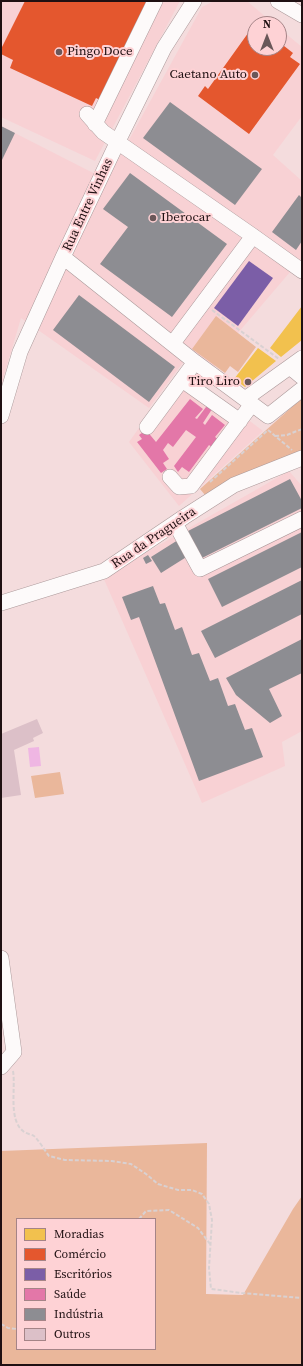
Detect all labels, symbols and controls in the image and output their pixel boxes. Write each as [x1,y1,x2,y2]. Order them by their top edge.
north arrow [247,16,287,56]
text: N [263,17,271,32]
place label: Pingo Doce [67,44,133,60]
marker: Pingo Doce [54,47,64,57]
place label: Caetano Auto [169,67,247,83]
marker: Caetano Auto [250,70,260,80]
street label: Rua Entre Vinhas [60,156,116,254]
place label: Iberocar [161,210,211,226]
marker: Iberocar [148,213,158,223]
place label: Tiro Liro [189,374,240,390]
marker: Tiro Liro [243,377,253,387]
street label: Rua da Pragueira [109,504,199,572]
legend [16,1218,156,1350]
text: Moradias [54,1226,104,1242]
text: Comércio [54,1246,106,1262]
text: Escritórios [54,1266,112,1282]
text: Saúde [54,1286,86,1302]
text: Indústria [54,1306,103,1322]
text: Outros [54,1326,90,1342]

